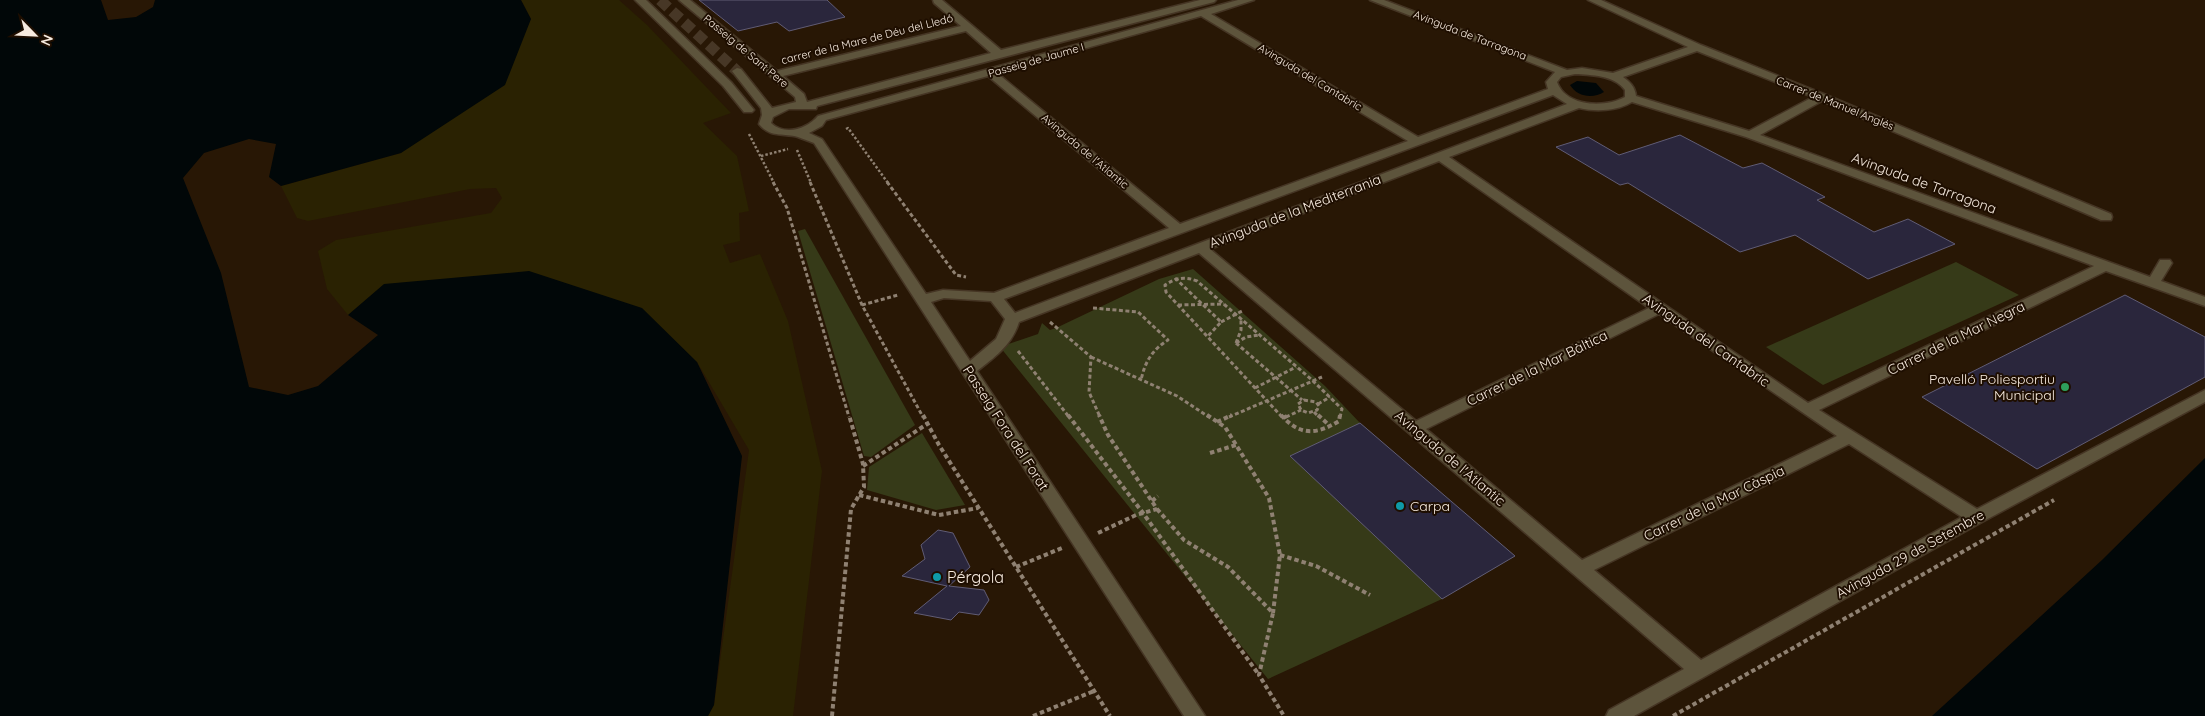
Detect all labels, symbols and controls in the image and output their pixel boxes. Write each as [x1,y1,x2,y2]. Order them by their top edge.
street label: Avinguda de Tarragona [1411,7,1529,63]
north arrow [10,10,60,60]
street label: Passeig de Sant Pere [701,11,791,91]
street label: carrer de la Mare de Déu del Lledó [780,11,955,67]
text: N [37,32,57,49]
street label: Passeig de Jaume I [987,40,1085,80]
street label: Avinguda del Cantabric [1256,40,1365,114]
street label: Carrer de Manuel Anglés [1774,73,1896,133]
street label: Avinguda de l'Atlantic [1039,110,1132,192]
street label: Avinguda de Tarragona [1849,148,1999,218]
street label: Avinguda de la Mediterrania [1207,170,1383,252]
street label: Avinguda del Cantabric [1639,289,1773,391]
street label: Carrer de la Mar Negra [1884,297,2028,379]
street label: Carrer de la Mar Bàltica [1464,326,1610,410]
street label: Passeig Fora del Forat [959,362,1053,494]
place label: Pavelló Poliesportiu Municipal [1929,370,2055,404]
marker: Pavelló Poliesportiu Municipal [2059,381,2071,393]
street label: Avinguda de l'Atlantic [1391,406,1509,510]
street label: Carrer de la Mar Càspia [1641,461,1787,545]
place label: Carpa [1410,497,1450,515]
marker: Carpa [1394,500,1406,512]
street label: Avinguda 29 de Setembre [1833,506,1987,602]
place label: Pérgola [947,567,1004,587]
marker: Pérgola [931,571,943,583]

